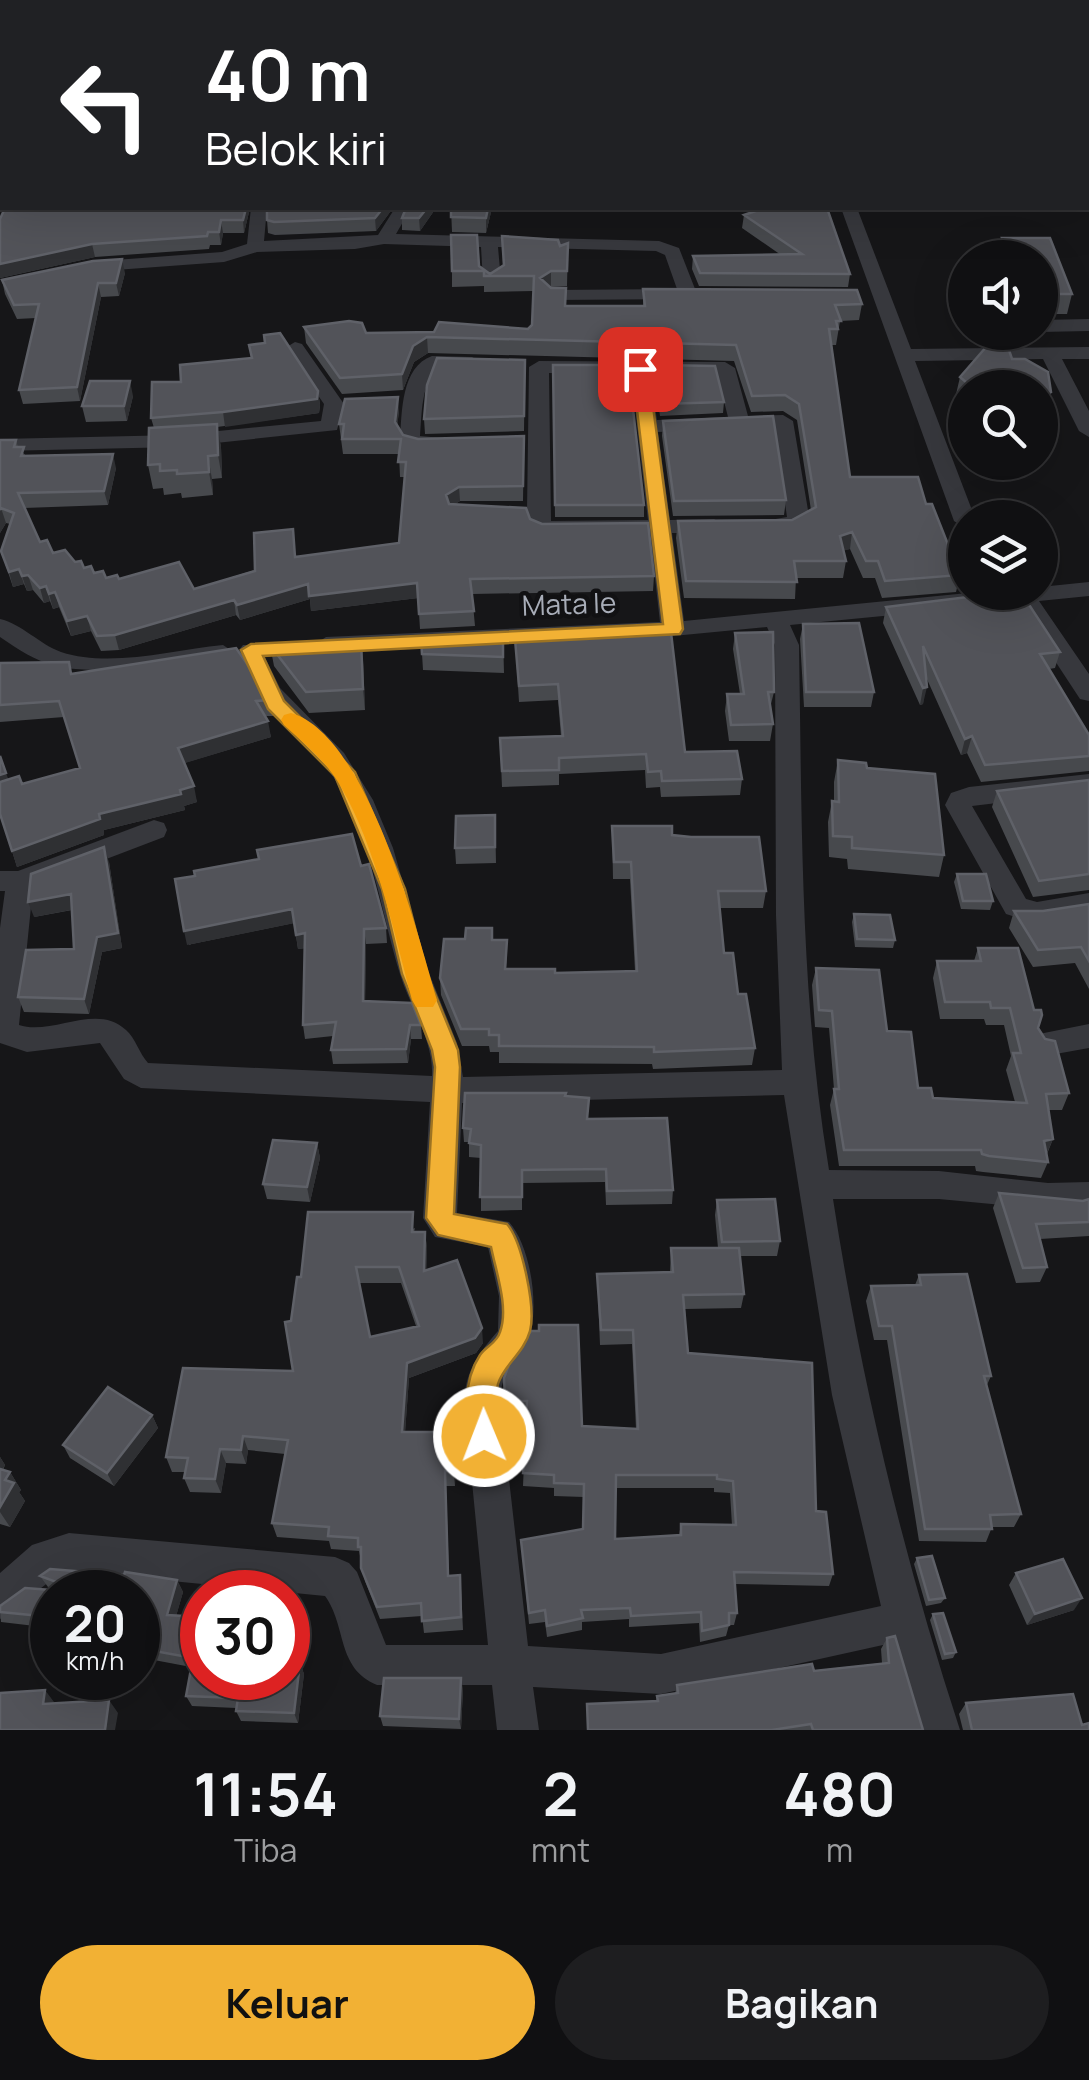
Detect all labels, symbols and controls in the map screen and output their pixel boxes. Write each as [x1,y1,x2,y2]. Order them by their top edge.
text: 40 m [205,26,371,122]
icon: left [40,40,170,170]
text: Belok kiri [205,117,387,179]
map controls [948,240,1058,610]
button: sound [948,240,1058,350]
pin [598,327,683,412]
icon: arrive [613,342,668,397]
button: search [948,370,1058,480]
button: layers [948,500,1058,610]
street label: Mata Ie [521,582,617,624]
position arrow [432,1384,536,1488]
speed limit sign: 30 [180,1570,310,1700]
text: 20 [64,1589,126,1657]
text: km/h [66,1643,124,1678]
text: 11:54 [193,1752,338,1834]
text: 2 [543,1752,578,1834]
text: 480 [783,1752,896,1834]
text: Tiba [234,1828,297,1872]
text: mnt [531,1828,590,1872]
text: m [826,1828,853,1872]
button: Keluar [40,1945,535,2060]
button: Bagikan [555,1945,1049,2060]

